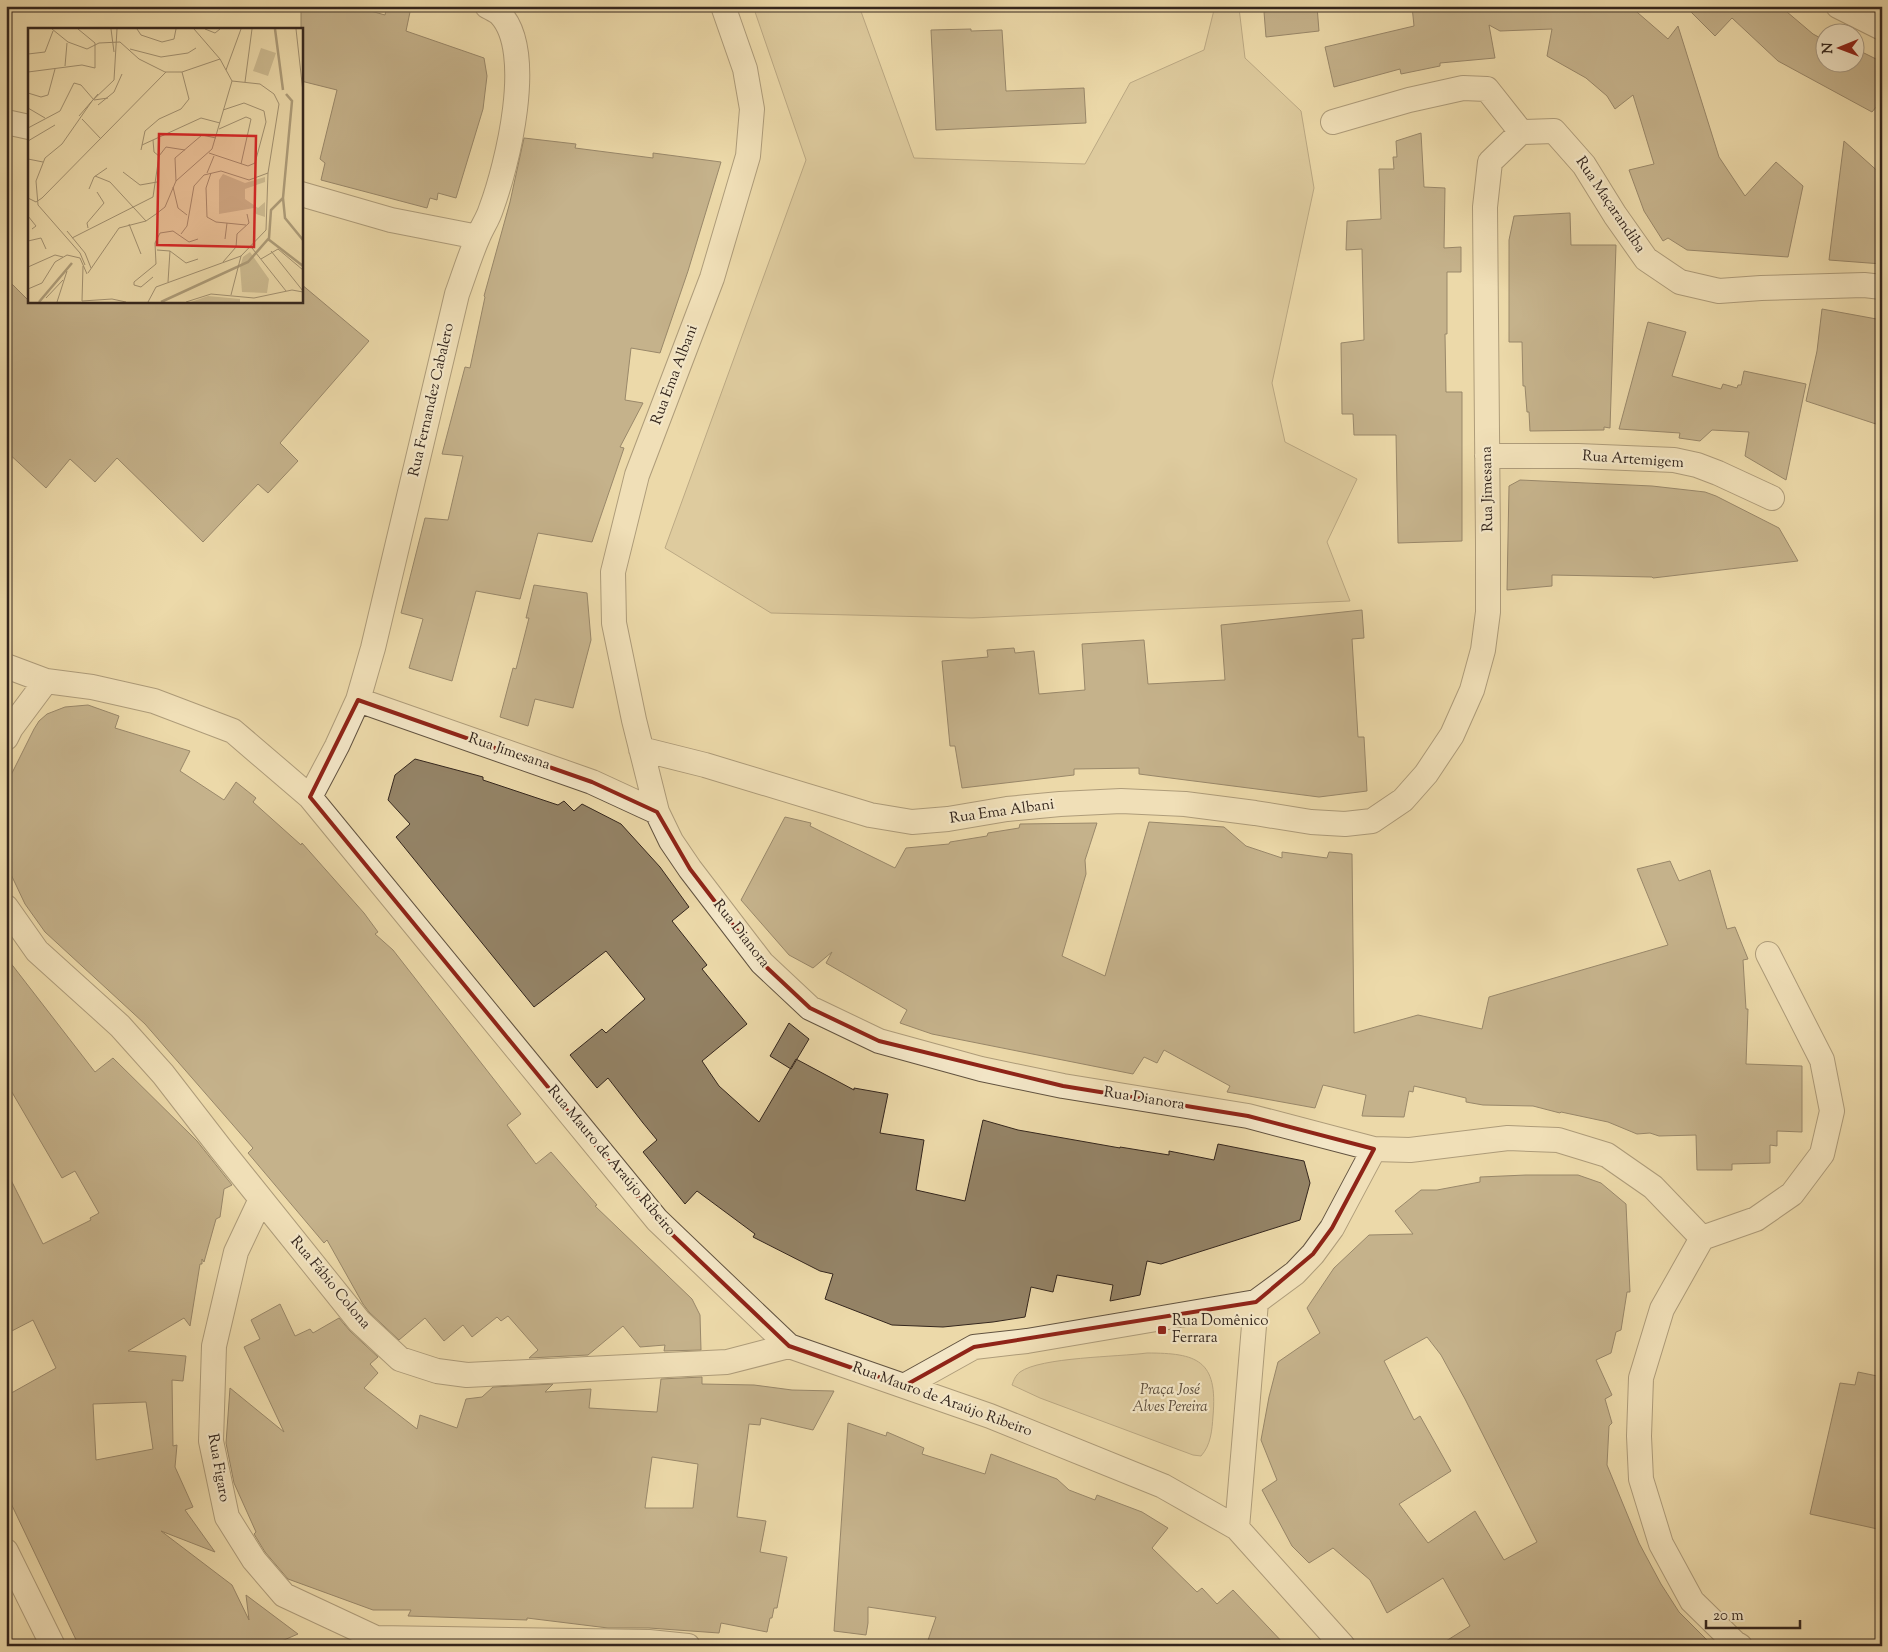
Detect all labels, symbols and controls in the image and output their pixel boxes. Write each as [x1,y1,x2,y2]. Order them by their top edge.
north arrow [1816,22,1866,72]
inset map [28,28,302,302]
text: N [1819,42,1839,54]
street label: Rua Maçarandiba [1570,153,1650,257]
street label: Rua Fernandez Cabalero [404,321,460,479]
street label: Rua Ema Albani [646,322,704,428]
street label: Rua Jimesana [1477,446,1499,532]
street label: Rua Artemigem [1581,446,1685,474]
street label: Rua Jimesana [465,728,553,776]
street label: Rua Ema Albani [948,794,1056,830]
street label: Rua Dianora [708,895,774,973]
street label: Rua Mauro de Araújo Ribeiro [542,1081,680,1241]
street label: Rua Dianora [1102,1082,1186,1116]
street label: Rua Fábio Colona [285,1232,375,1334]
place label: Rua Domênico Ferrara [1172,1311,1268,1349]
marker: Rua Domênico Ferrara [1156,1324,1168,1336]
street label: Rua Mauro de Araújo Ribeiro [849,1358,1035,1442]
park label: Praça José Alves Pereira [1132,1380,1208,1418]
street label: Rua Figaro [202,1432,234,1504]
scale bar [1706,1597,1799,1629]
text: 20 m [1713,1606,1744,1627]

